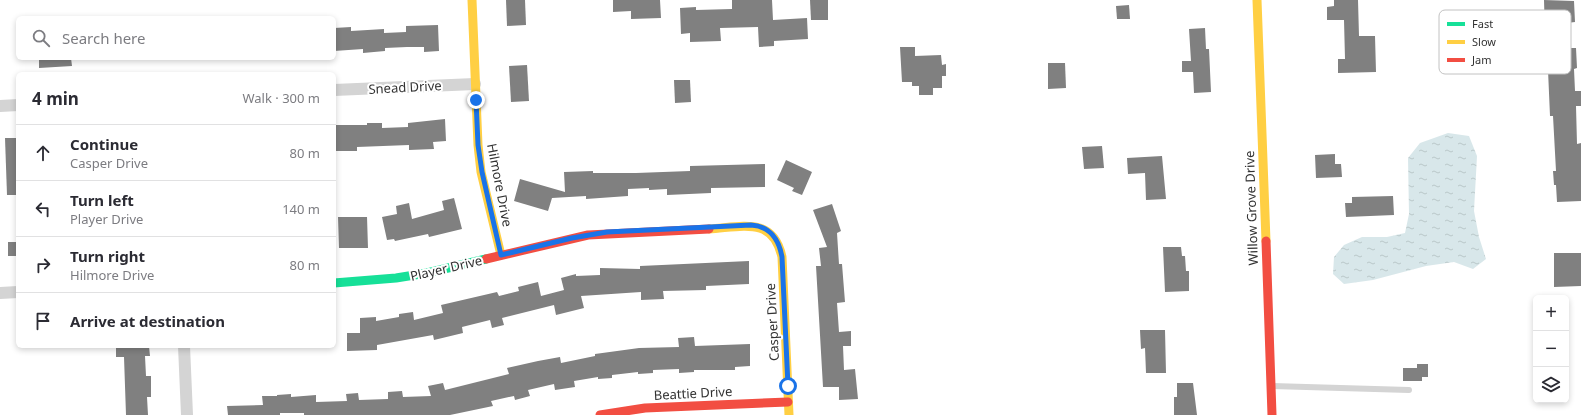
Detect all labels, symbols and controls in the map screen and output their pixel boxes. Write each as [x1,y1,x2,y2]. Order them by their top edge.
legend [1439,10,1571,74]
search box [16,16,336,60]
text: Fast [1472,16,1493,31]
icon: search [30,27,52,49]
text: Search here [62,28,145,48]
text: Slow [1472,34,1496,49]
text: Jam [1471,52,1491,67]
street label: Snead Drive [368,76,442,98]
text: 4 min [32,87,79,110]
text: Walk · 300 m [242,89,320,107]
route end [467,91,485,109]
text: Continue [70,134,138,154]
icon: ahead [32,142,54,164]
street label: Hilmore Drive [483,142,517,228]
text: 80 m [290,144,320,162]
street label: Willow Grove Drive [1240,150,1262,266]
text: Casper Drive [70,154,148,172]
text: Turn left [70,190,134,210]
icon: left [32,198,54,220]
text: 140 m [282,200,320,218]
text: Player Drive [70,210,143,228]
text: Turn right [70,246,145,266]
street label: Player Drive [408,251,484,285]
icon: right [32,254,54,276]
text: 80 m [290,256,320,274]
text: Hilmore Drive [70,266,154,284]
street label: Casper Drive [761,283,783,361]
map controls [1533,295,1569,403]
button: + [1533,295,1569,331]
icon: arrive [32,310,54,332]
text: Arrive at destination [70,311,225,331]
button: − [1533,331,1569,367]
button: layers [1533,367,1569,403]
route start [779,377,797,395]
street label: Beattie Drive [653,382,733,404]

